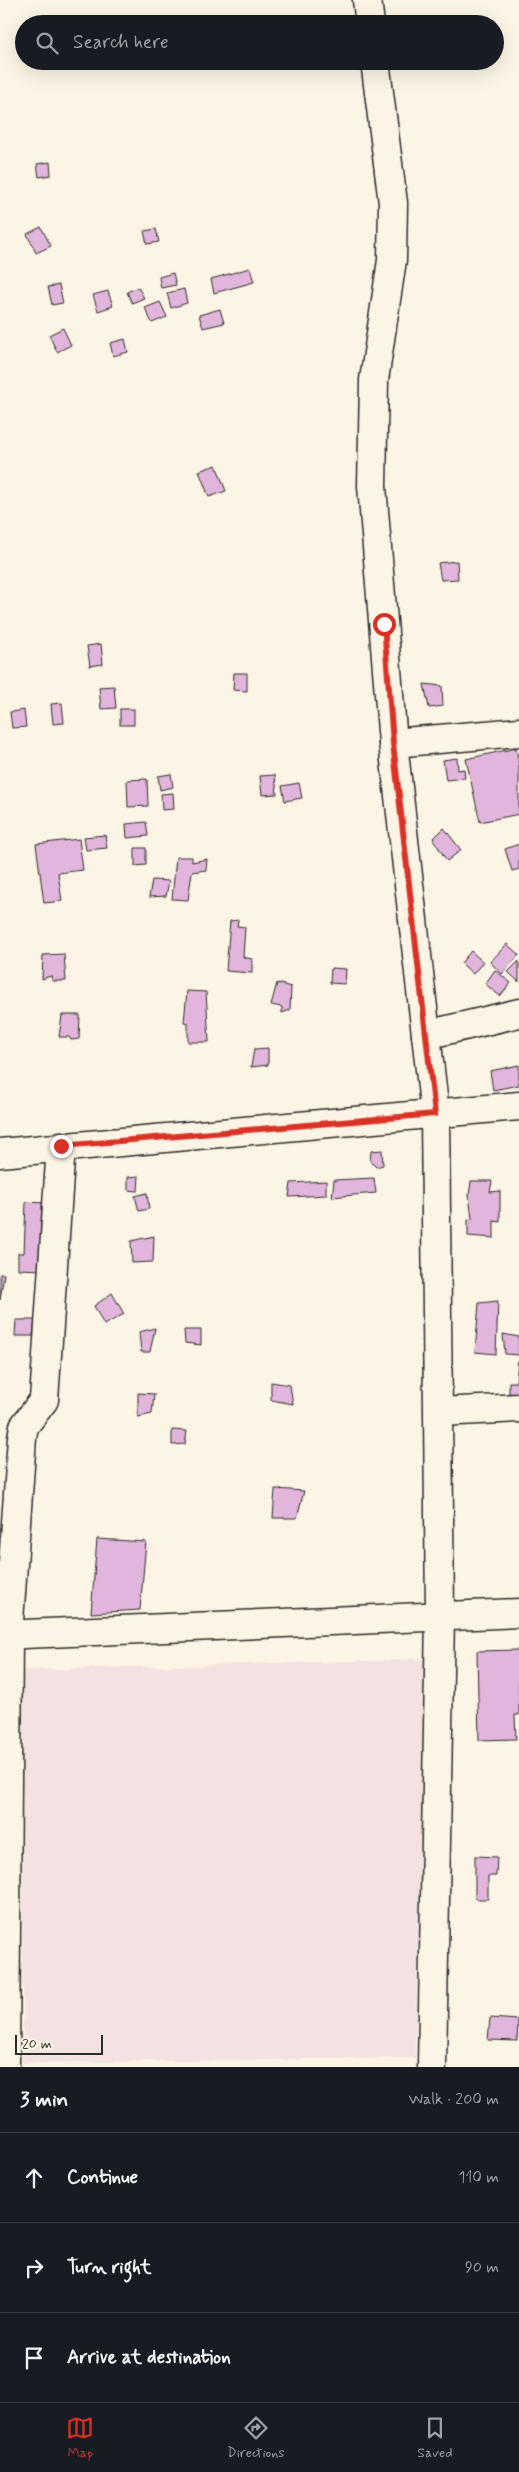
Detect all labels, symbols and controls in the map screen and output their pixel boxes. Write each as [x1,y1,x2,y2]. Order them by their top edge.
search box [15,15,504,70]
icon: search [33,29,61,57]
text: Search here [73,30,169,55]
route start [373,613,396,636]
route end [50,1135,73,1158]
scale bar [15,2032,102,2055]
text: 20 m [22,2035,52,2053]
text: 3 min [20,2086,68,2114]
text: Walk · 200 m [408,2089,499,2110]
icon: ahead [20,2164,48,2192]
text: Continue [67,2165,138,2190]
text: 110 m [458,2167,499,2188]
icon: right [20,2254,48,2282]
text: Turn right [67,2255,151,2280]
text: 90 m [465,2257,499,2278]
icon: arrive [20,2344,48,2372]
text: Arrive at destination [67,2345,231,2370]
tab: Map [66,2414,94,2462]
tab: Directions [227,2414,285,2462]
tab: Saved [417,2414,453,2462]

